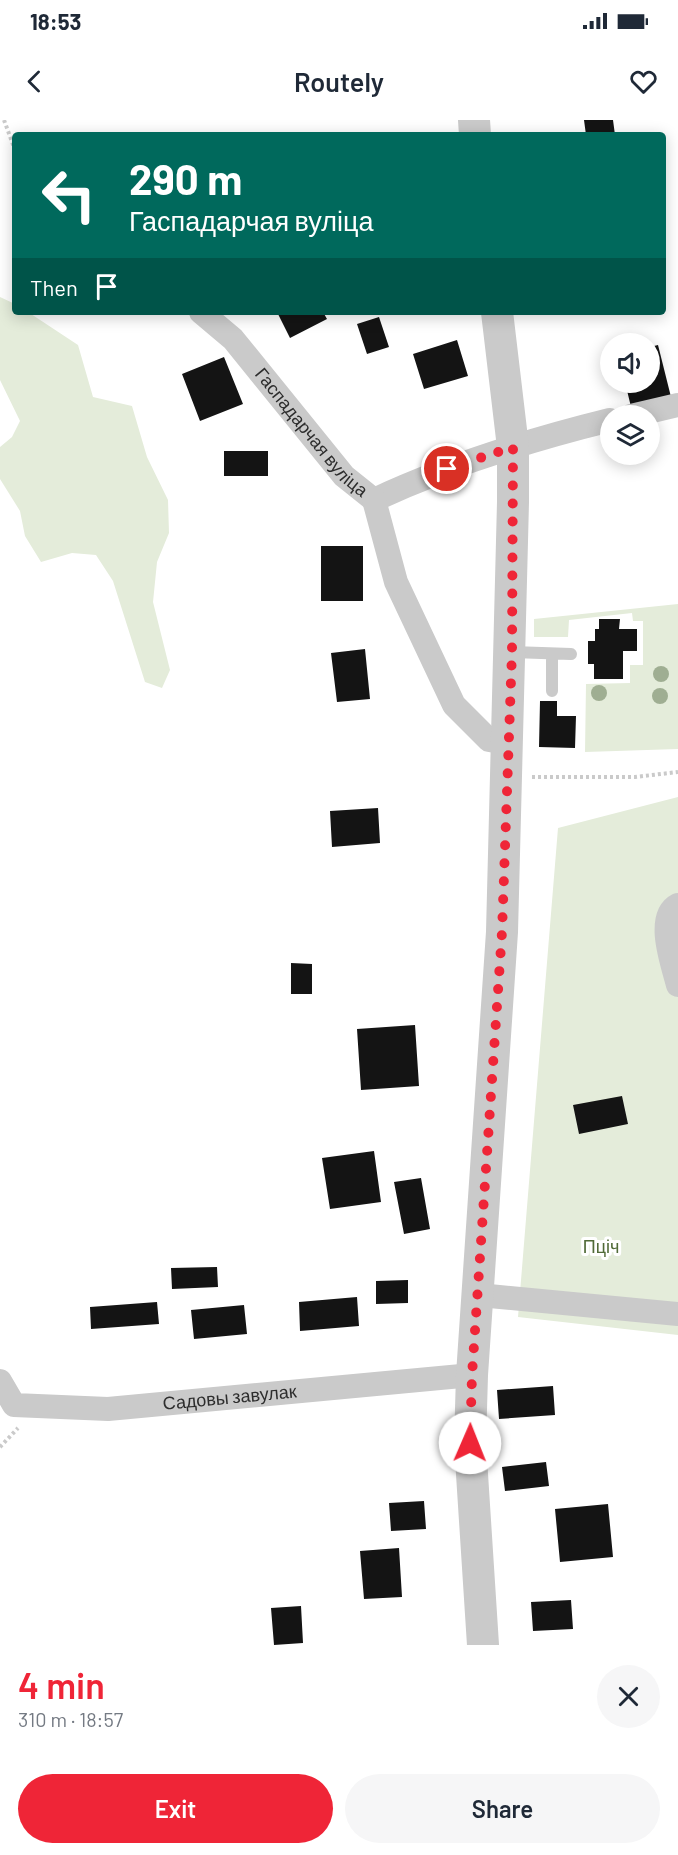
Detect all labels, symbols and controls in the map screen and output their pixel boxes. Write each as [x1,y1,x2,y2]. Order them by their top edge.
text: 18:53 [30,8,81,34]
icon: back [18,65,51,98]
text: Routely [294,65,384,97]
icon: heart [627,65,660,98]
text: 290 m [129,153,242,203]
icon: left [30,156,108,234]
text: Гаспадарчая вуліца [129,204,373,236]
icon: arrive [90,270,123,303]
text: Then [30,274,78,300]
map controls [600,333,660,465]
button: sound [600,333,660,393]
street label: Гаспадарчая вуліца [251,363,374,502]
button: layers [600,405,660,465]
pin [421,443,472,494]
icon: arrive [430,452,463,485]
park label: Пціч [583,1235,619,1257]
street label: Садовы завулак [162,1379,298,1414]
position arrow [438,1411,502,1475]
text: 4 min [18,1663,105,1706]
button: close [597,1665,660,1728]
text: 310 m · 18:57 [18,1707,123,1731]
button: Exit [18,1774,333,1843]
button: Share [345,1774,660,1843]

